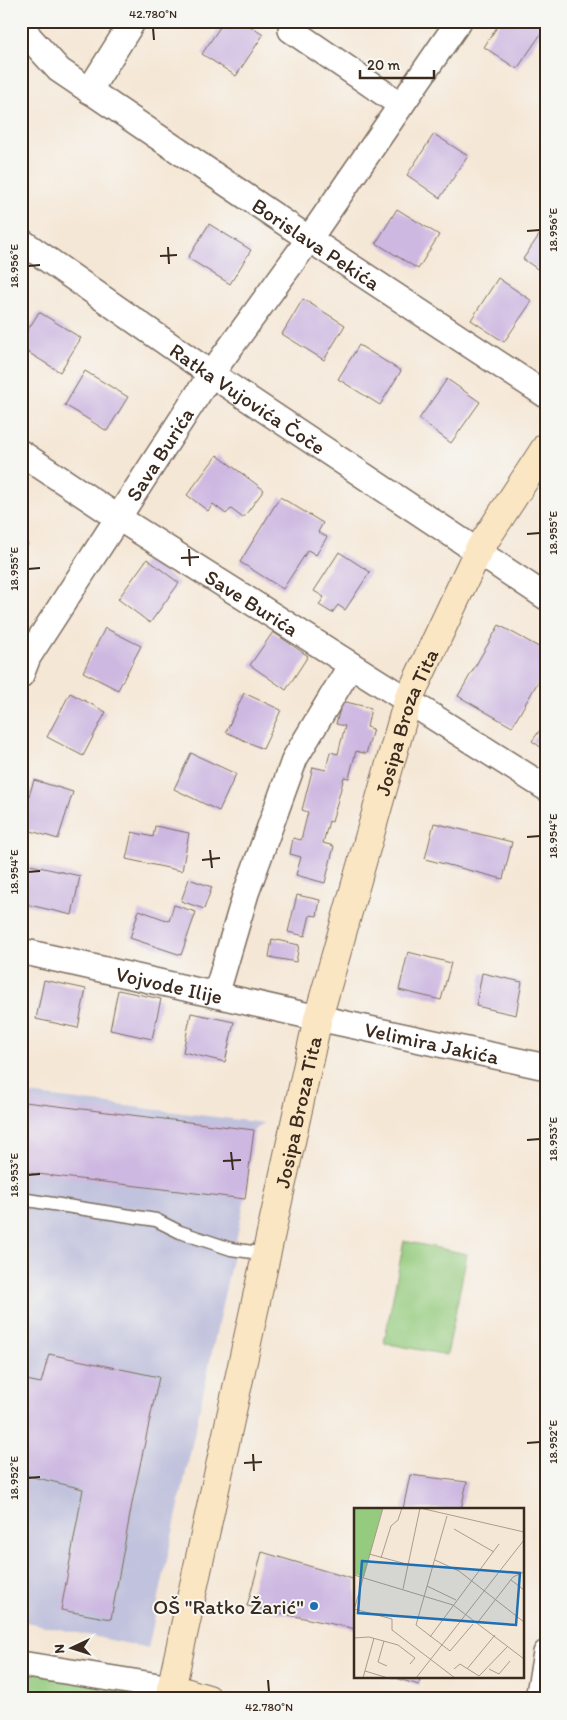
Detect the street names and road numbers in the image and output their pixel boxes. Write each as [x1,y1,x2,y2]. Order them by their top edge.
street label: Borislava Pekića [248,192,385,295]
street label: Ratka Vujovića Čoče [165,337,330,459]
street label: Sava Burića [120,403,199,505]
street label: Save Burića [201,563,303,641]
street label: Josipa Broza Tita [369,644,443,799]
street label: Vojvode Ilije [114,960,225,1009]
street label: Velimira Jakića [362,1016,501,1069]
street label: Josipa Broza Tita [269,1034,326,1190]

